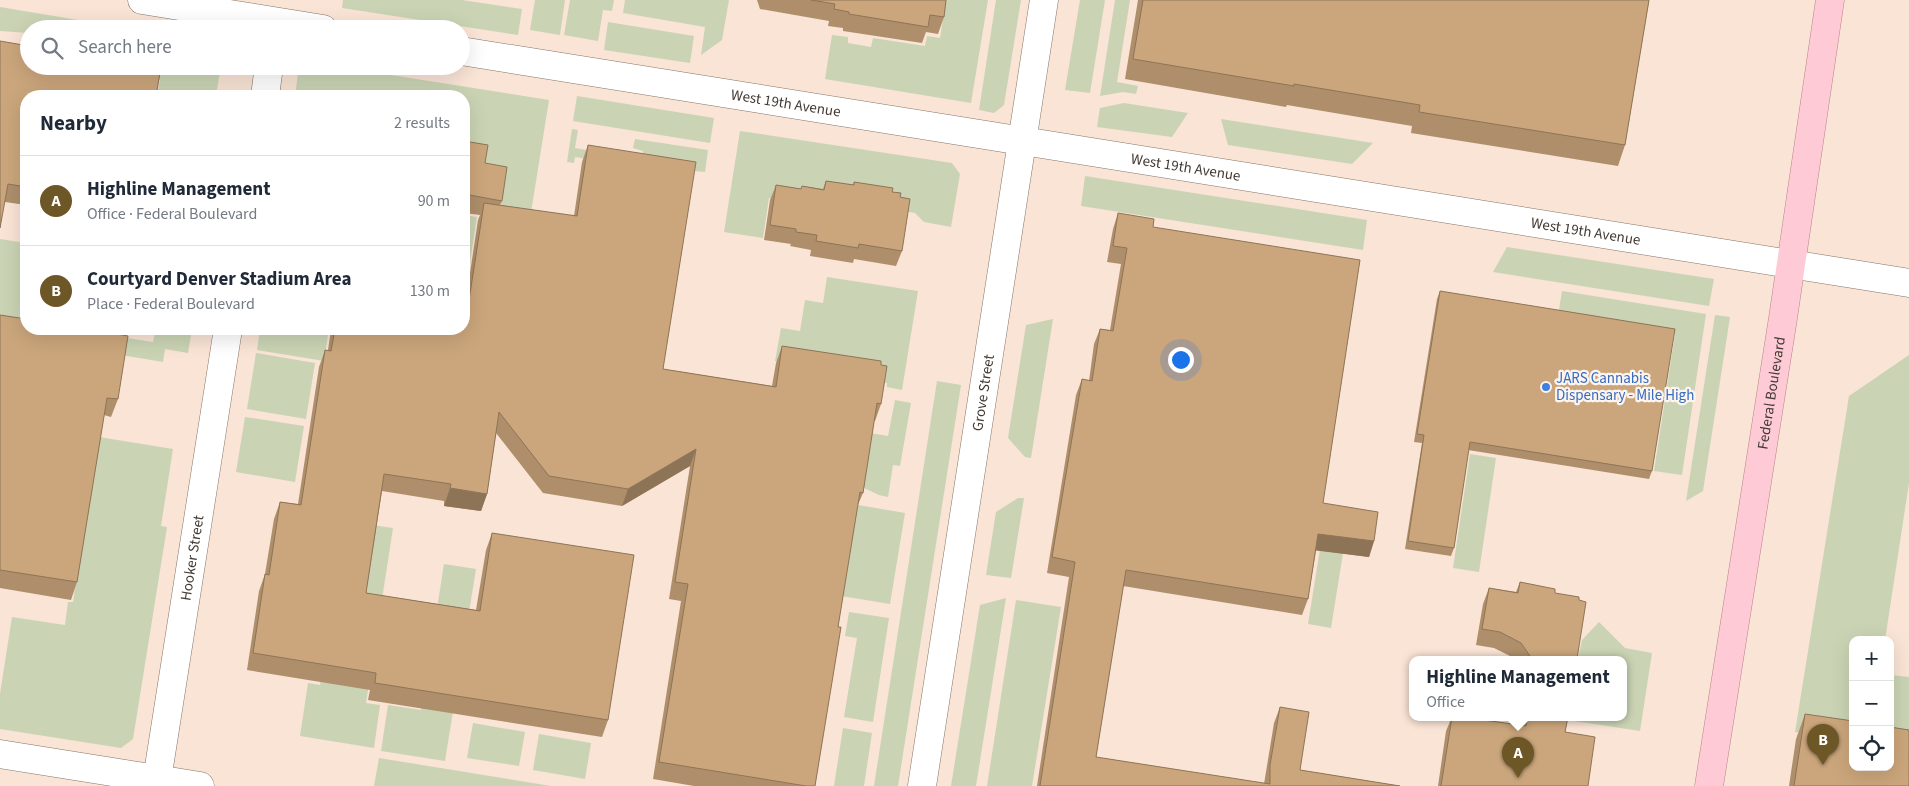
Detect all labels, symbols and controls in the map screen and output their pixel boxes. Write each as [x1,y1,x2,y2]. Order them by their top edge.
search box [20,20,470,75]
icon: search [38,34,66,62]
text: Search here [78,34,172,61]
street label: West 19th Avenue [729,84,842,123]
text: Nearby [40,108,107,138]
text: 2 results [394,112,450,134]
street label: West 19th Avenue [1129,148,1242,187]
text: Highline Management [87,176,271,203]
text: A [51,190,61,212]
text: 90 m [418,190,450,212]
text: Office · Federal Boulevard [87,203,257,225]
street label: West 19th Avenue [1529,213,1642,251]
text: Courtyard Denver Stadium Area [87,266,351,293]
text: B [51,280,61,302]
text: 130 m [410,280,450,302]
text: Place · Federal Boulevard [87,293,255,315]
street label: Federal Boulevard [1752,335,1791,451]
your location [1168,347,1194,373]
street label: Grove Street [967,353,1000,433]
place label: JARS Cannabis Dispensary - Mile High [1556,368,1694,406]
marker: JARS Cannabis Dispensary - Mile High [1540,381,1552,393]
street label: Hooker Street [175,514,210,602]
map controls [1849,636,1894,771]
button: + [1849,636,1894,681]
popup [1409,656,1627,721]
text: Highline Management [1426,664,1610,691]
button: − [1849,681,1894,726]
text: Office [1426,691,1465,713]
pin: B [1807,724,1839,765]
button: locate [1849,726,1894,771]
pin: A [1502,737,1534,778]

